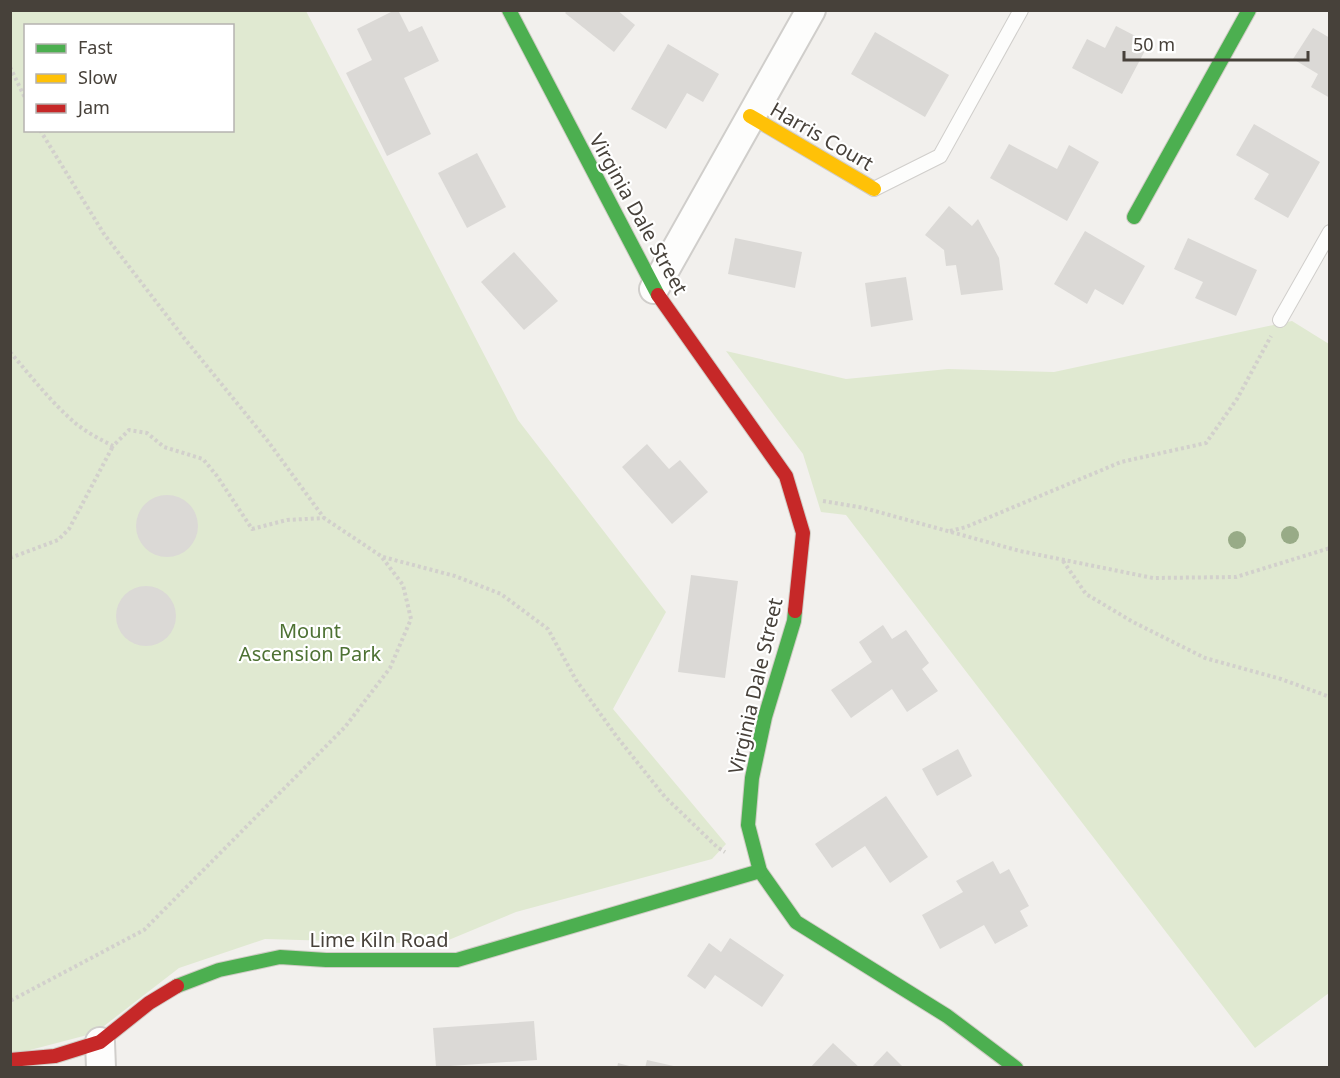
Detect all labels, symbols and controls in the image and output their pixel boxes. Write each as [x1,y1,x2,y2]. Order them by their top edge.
legend [24,24,234,132]
scale bar [1124,24,1308,62]
text: 50 m [1133,32,1175,56]
text: Fast [78,35,113,59]
text: Slow [78,65,117,89]
text: Jam [76,95,110,119]
street label: Harris Court [765,96,879,176]
street label: Virginia Dale Street [584,129,694,299]
street label: Virginia Dale Street [722,595,788,777]
park label: Mount Ascension Park [239,617,381,667]
street label: Lime Kiln Road [309,926,449,953]

